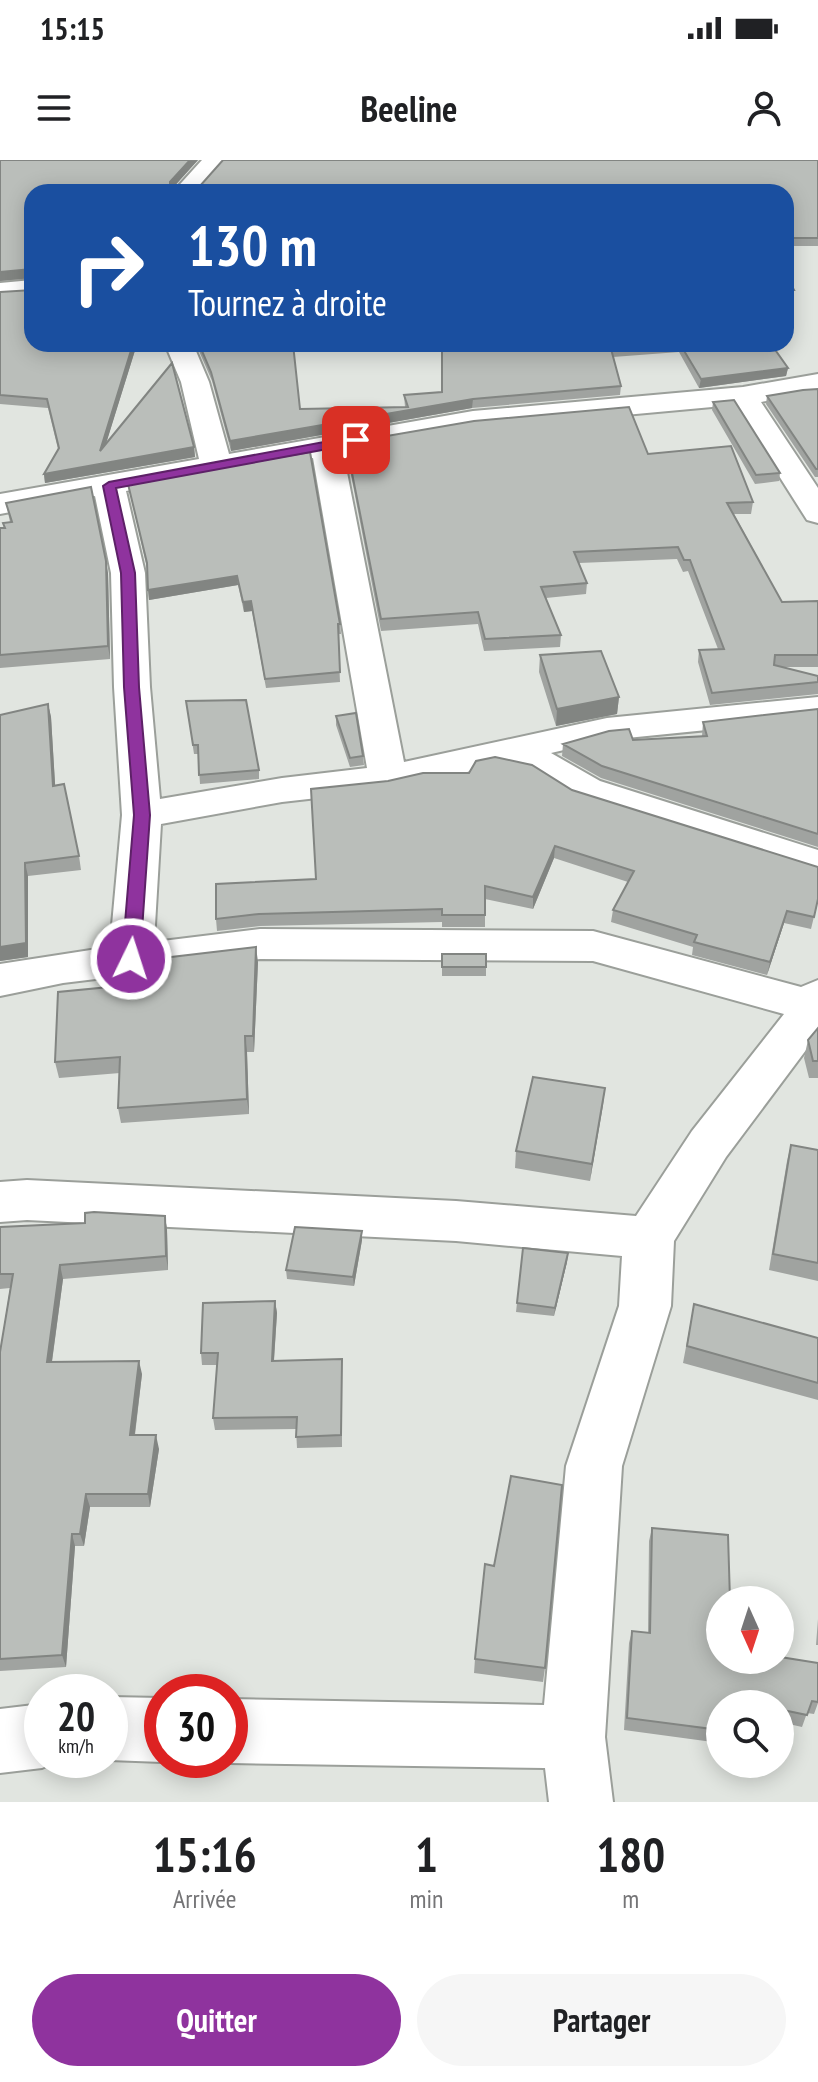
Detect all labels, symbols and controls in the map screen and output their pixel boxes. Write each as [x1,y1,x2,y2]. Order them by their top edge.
text: 15:15 [40,9,105,48]
text: Beeline [361,85,457,132]
icon: menu [32,86,76,130]
icon: person [742,86,786,130]
text: 130 m [188,209,317,281]
icon: right [56,216,160,320]
text: Tournez à droite [188,279,387,326]
pin [322,406,390,474]
icon: arrive [334,418,378,462]
position arrow [89,917,173,1001]
north arrow [706,1586,794,1674]
map controls [706,1586,794,1778]
speed limit sign: 30 [144,1674,248,1778]
text: 20 [57,1690,95,1742]
button: search [706,1690,794,1778]
text: km/h [58,1733,94,1759]
text: 15:16 [153,1823,257,1885]
text: 1 [415,1823,438,1885]
text: 180 [596,1823,665,1885]
text: Arrivée [173,1882,237,1915]
text: min [409,1882,443,1915]
text: m [622,1882,639,1915]
button: Quitter [32,1974,401,2066]
button: Partager [417,1974,786,2066]

